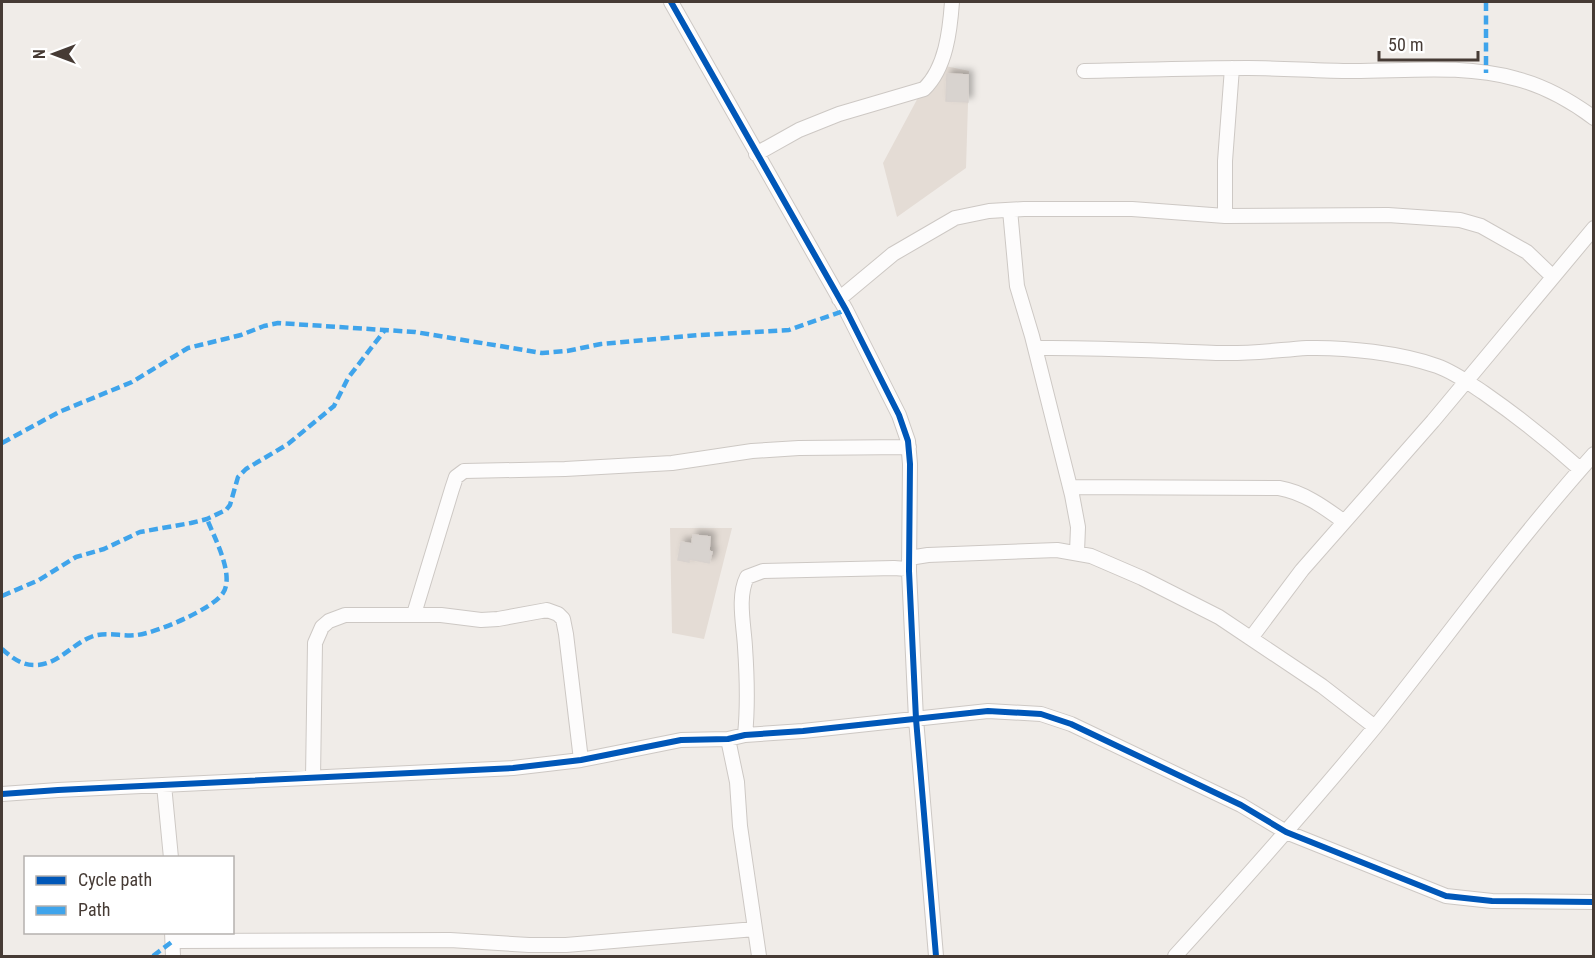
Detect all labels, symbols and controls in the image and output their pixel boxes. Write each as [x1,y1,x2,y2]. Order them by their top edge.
north arrow [24,24,84,84]
scale bar [1379,24,1478,62]
text: 50 m [1388,34,1423,55]
text: N [30,49,49,59]
legend [24,856,234,934]
text: Cycle path [78,869,152,890]
text: Path [78,899,111,920]

